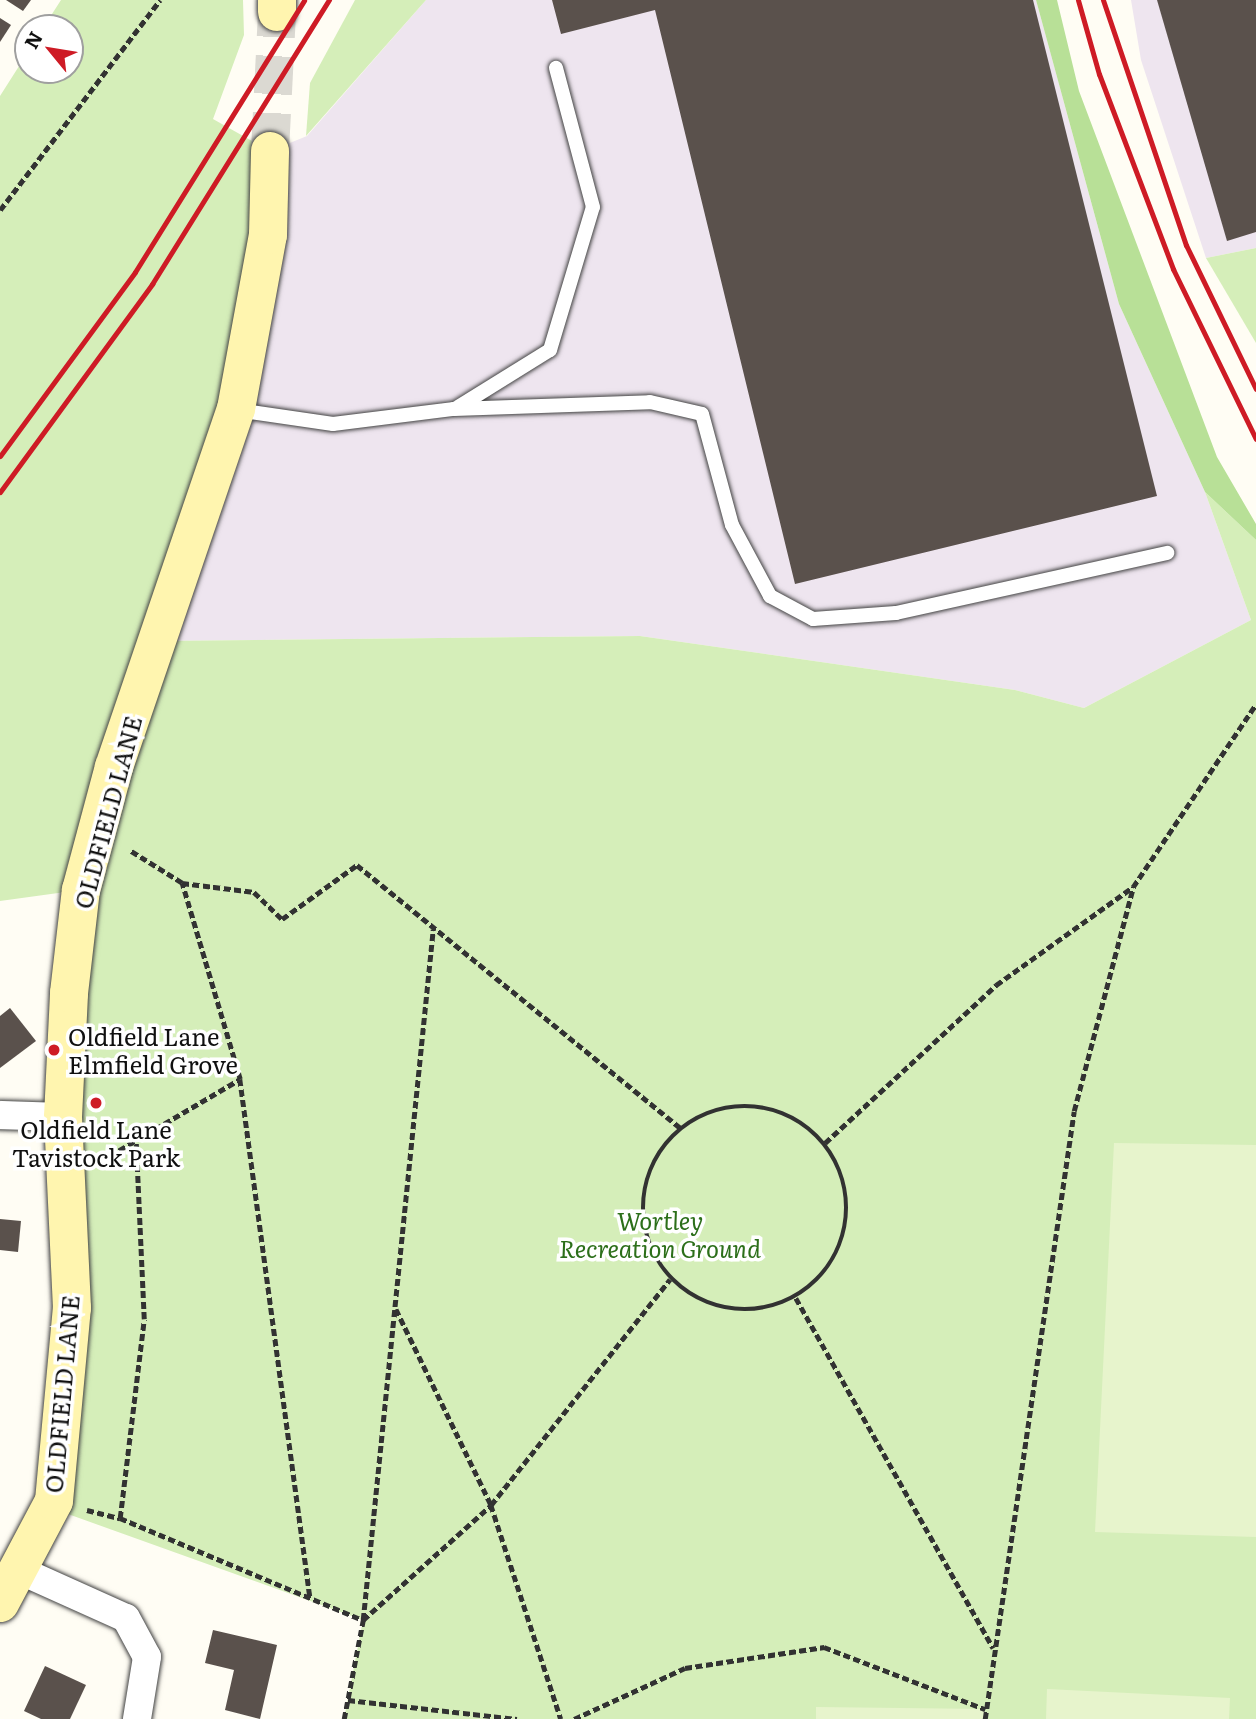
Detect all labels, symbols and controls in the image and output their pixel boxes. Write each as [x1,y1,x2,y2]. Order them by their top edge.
north arrow [14,14,84,84]
text: N [16,26,49,53]
street label: OLDFIELD LANE [67,712,147,912]
place label: Oldfield Lane Elmfield Grove [68,1022,238,1078]
marker: Oldfield Lane Elmfield Grove [46,1042,62,1058]
marker: Oldfield Lane Tavistock Park [88,1095,104,1111]
place label: Oldfield Lane Tavistock Park [12,1115,180,1171]
park label: Wortley Recreation Ground [559,1206,761,1262]
street label: OLDFIELD LANE [38,1294,84,1494]

